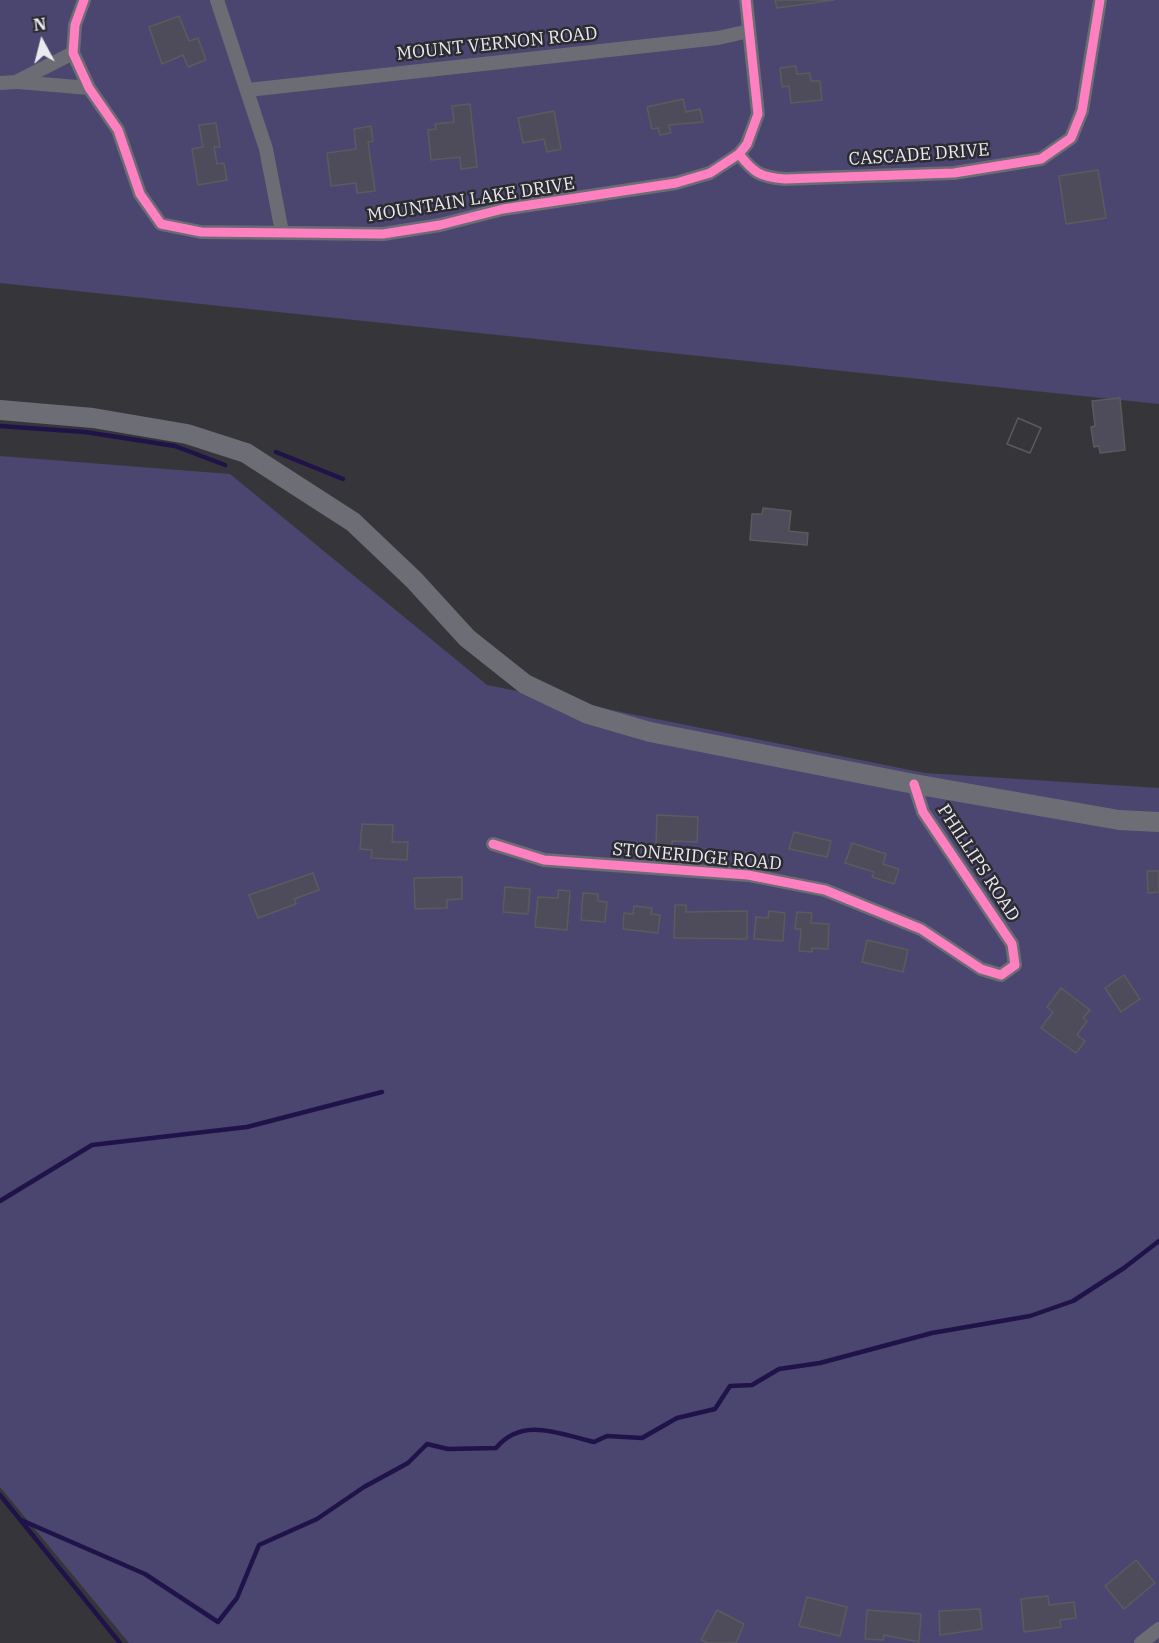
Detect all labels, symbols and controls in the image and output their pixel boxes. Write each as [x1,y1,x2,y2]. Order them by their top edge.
north arrow [12,12,72,72]
text: N [32,13,47,35]
street label: MOUNT VERNON ROAD [396,23,598,65]
street label: CASCADE DRIVE [848,139,990,171]
street label: MOUNTAIN LAKE DRIVE [366,173,576,227]
street label: PHILLIPS ROAD [932,801,1024,925]
street label: STONERIDGE ROAD [612,839,782,875]

